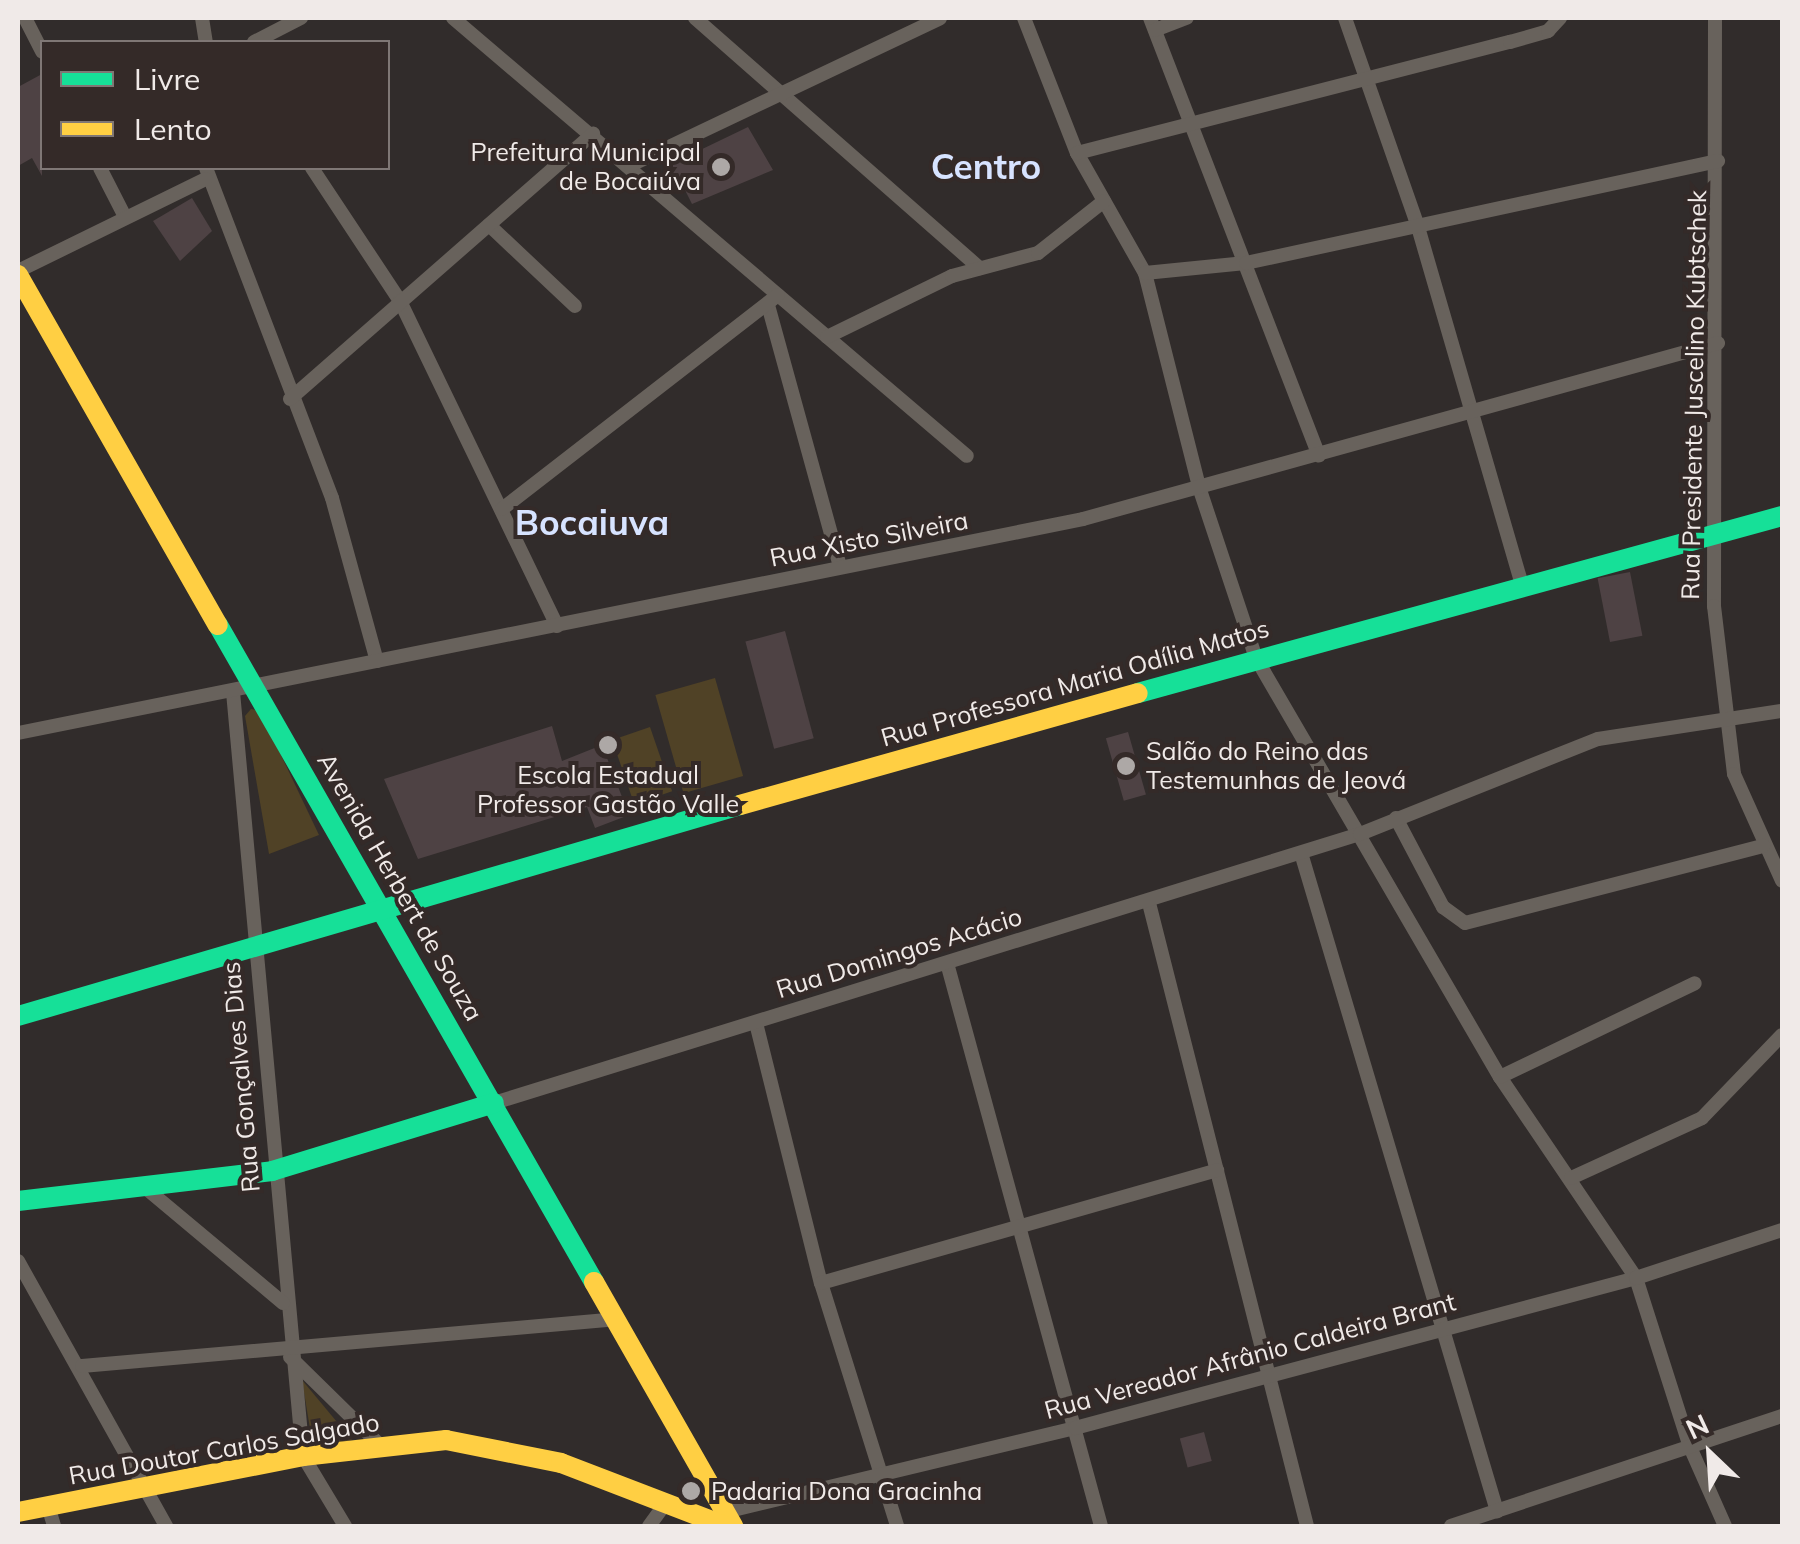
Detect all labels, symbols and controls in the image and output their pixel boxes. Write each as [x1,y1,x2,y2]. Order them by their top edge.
legend [40,40,390,170]
text: Livre [134,60,200,98]
text: Lento [134,110,212,148]
place label: Prefeitura Municipal de Bocaiúva [470,138,701,197]
district label: Centro [931,145,1041,187]
marker: Prefeitura Municipal de Bocaiúva [710,156,732,178]
street label: Rua Presidente Juscelino Kubtschek [1675,190,1713,600]
district label: Bocaiuva [515,501,669,543]
street label: Rua Xisto Silveira [767,505,971,573]
street label: Rua Professora Maria Odília Matos [878,613,1272,753]
marker: Escola Estadual Professor Gastão Valle [597,734,619,756]
place label: Salão do Reino das Testemunhas de Jeová [1146,737,1406,796]
street label: Avenida Herbert de Souza [311,748,489,1026]
marker: Salão do Reino das Testemunhas de Jeová [1115,755,1137,777]
place label: Escola Estadual Professor Gastão Valle [477,761,739,820]
street label: Rua Domingos Acácio [773,901,1025,1005]
street label: Rua Gonçalves Dias [216,960,266,1194]
street label: Rua Vereador Afrânio Caldeira Brant [1041,1287,1459,1425]
north arrow [1660,1404,1760,1504]
text: N [1680,1406,1714,1447]
street label: Rua Doutor Carlos Salgado [66,1407,382,1491]
place label: Padaria Dona Gracinha [711,1476,982,1506]
marker: Padaria Dona Gracinha [680,1480,702,1502]

